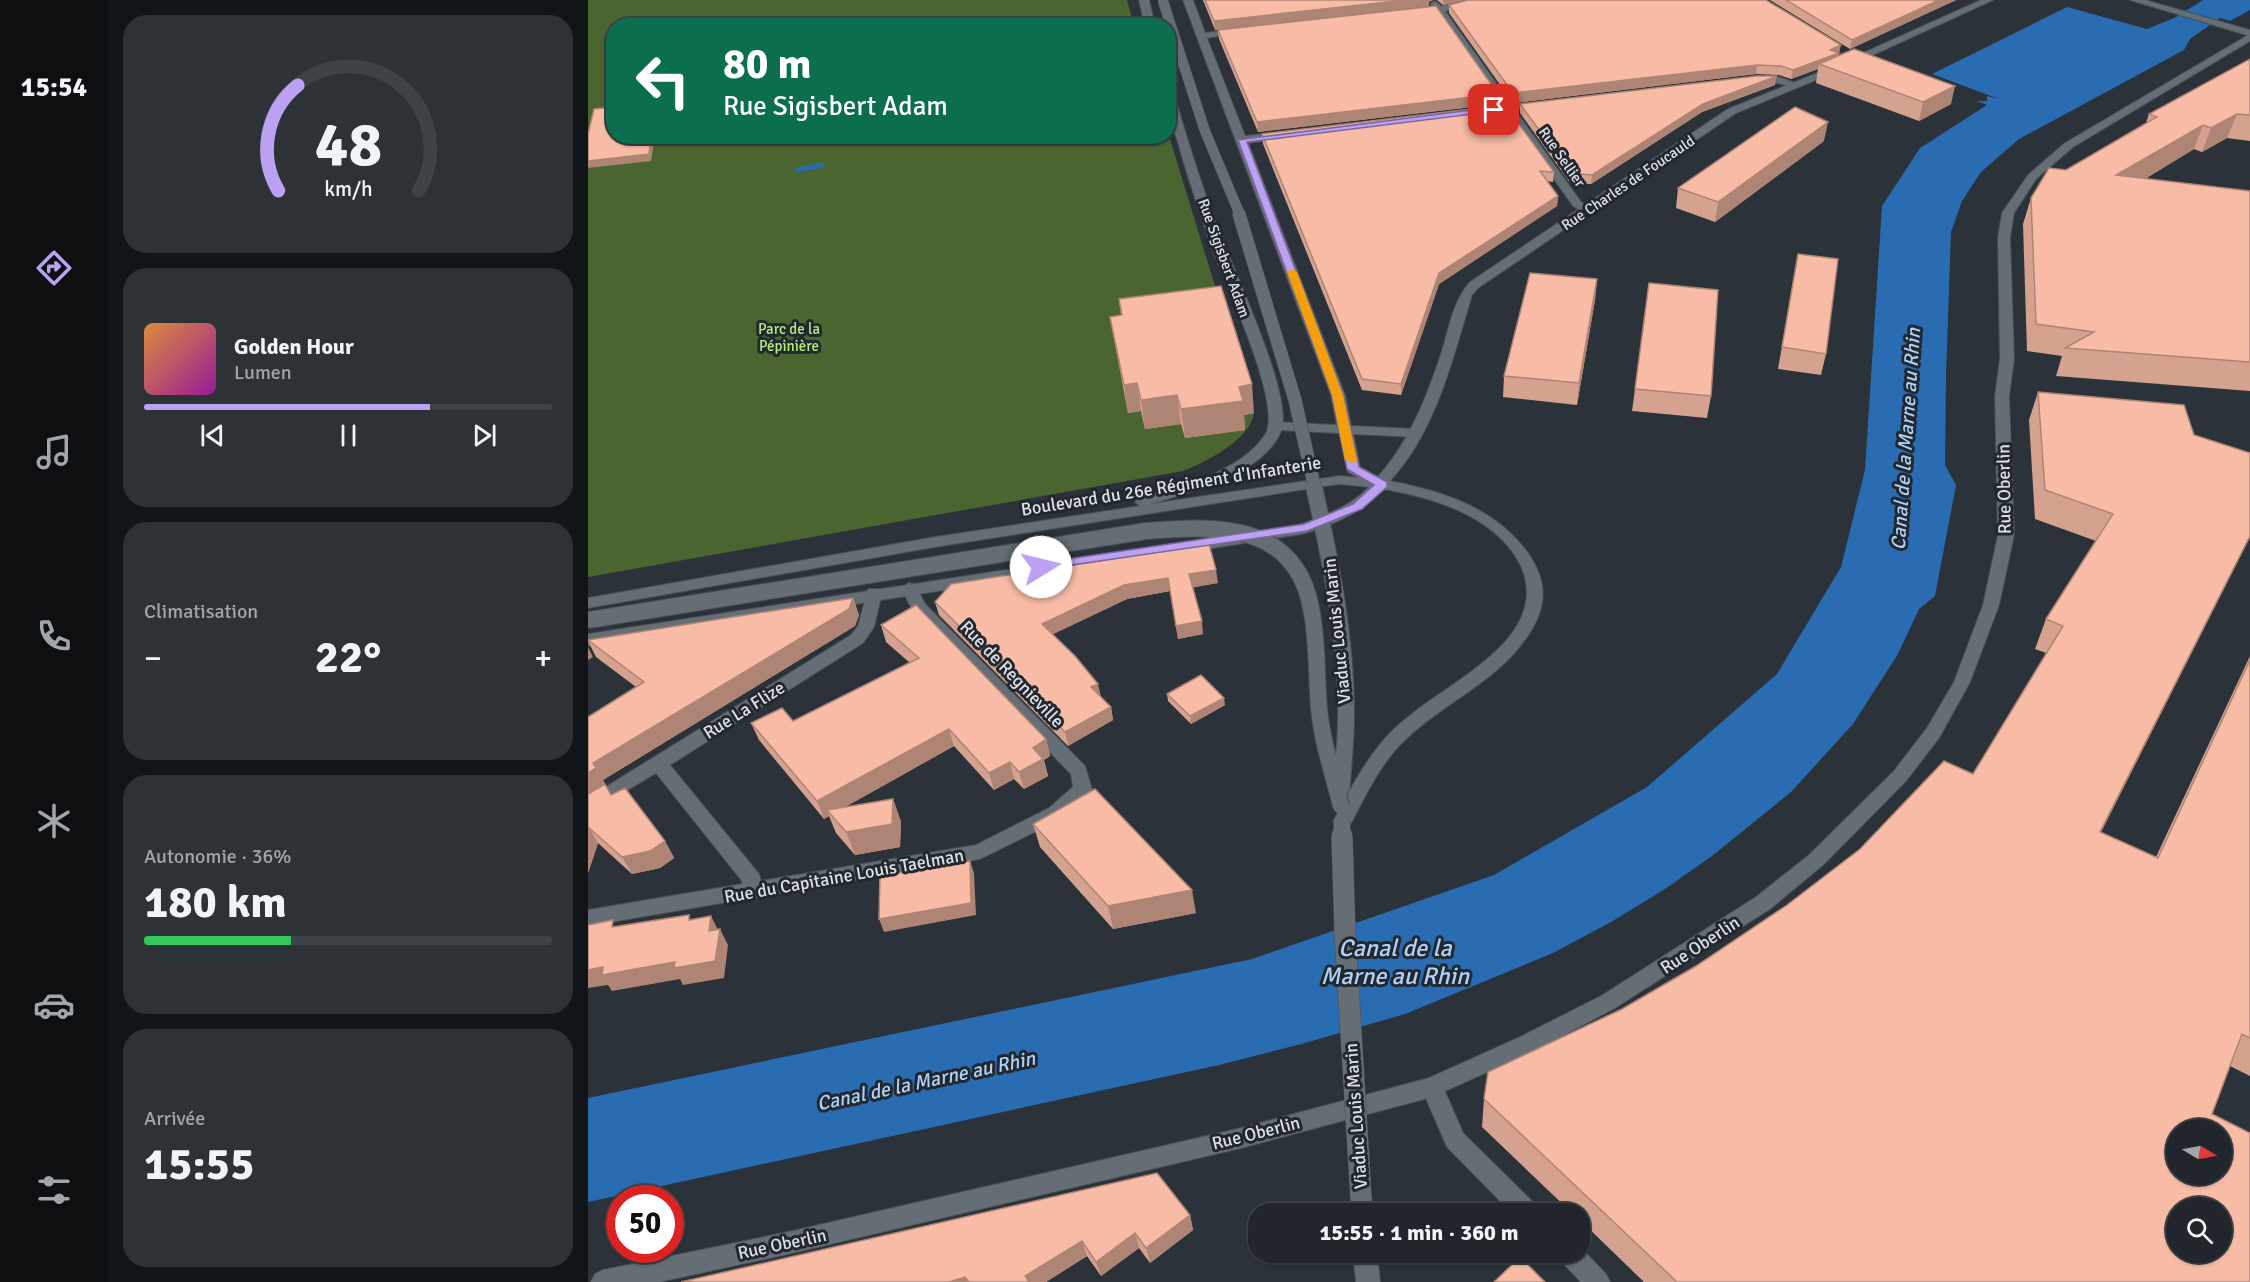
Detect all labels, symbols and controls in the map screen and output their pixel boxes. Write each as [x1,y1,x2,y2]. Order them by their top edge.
text: 80 m [723,39,812,90]
icon: left [624,42,702,120]
text: 15:54 [21,71,87,104]
pin [1468,84,1519,135]
text: Rue Sigisbert Adam [723,90,948,123]
icon: arrive [1477,93,1510,126]
text: 48 [314,106,382,183]
street label: Rue Sellier [1535,124,1589,191]
street label: Rue Charles de Foucauld [1558,132,1698,234]
text: km/h [324,177,372,203]
street label: Rue Sigisbert Adam [1194,196,1254,320]
icon: directions [33,247,75,289]
park label: Parc de la Pépinière [758,320,820,355]
water label: Canal de la Marne au Rhin [1886,326,1926,551]
text: Golden Hour [234,333,354,360]
text: Lumen [234,360,292,385]
icon: previous [196,419,229,452]
icon: pause [332,419,365,452]
icon: next [468,419,501,452]
icon: music [33,431,75,473]
street label: Rue Oberlin [1992,444,2016,534]
street label: Boulevard du 26e Régiment d'Infanterie [1019,451,1323,521]
position arrow [1009,535,1073,599]
street label: Viaduc Louis Marin [1318,557,1356,705]
text: Climatisation [144,599,258,624]
icon: phone [33,615,75,657]
street label: Rue de Regnieville [955,616,1069,732]
text: 22° [315,630,381,685]
text: − [144,638,162,679]
text: + [534,638,552,679]
street label: Rue La Flize [699,676,789,744]
icon: climate [33,800,75,842]
text: Autonomie · 36% [144,844,291,869]
street label: Rue du Capitaine Louis Taelman [723,844,965,908]
text: 180 km [144,875,287,930]
street label: Rue Oberlin [1656,911,1744,979]
water label: Canal de la Marne au Rhin [1321,933,1470,991]
icon: car [33,984,75,1026]
street label: Viaduc Louis Marin [1340,1042,1372,1190]
water label: Canal de la Marne au Rhin [815,1045,1038,1116]
text: Arrivée [144,1106,205,1131]
street label: Rue Oberlin [1210,1111,1302,1155]
north arrow [2166,1119,2232,1185]
map controls [2166,1119,2232,1263]
text: 15:55 [144,1137,254,1192]
icon: filters [33,1169,75,1211]
speed limit sign: 50 [606,1185,684,1263]
button: search [2166,1197,2232,1263]
text: 15:55 · 1 min · 360 m [1319,1219,1519,1246]
street label: Rue Oberlin [736,1224,828,1264]

